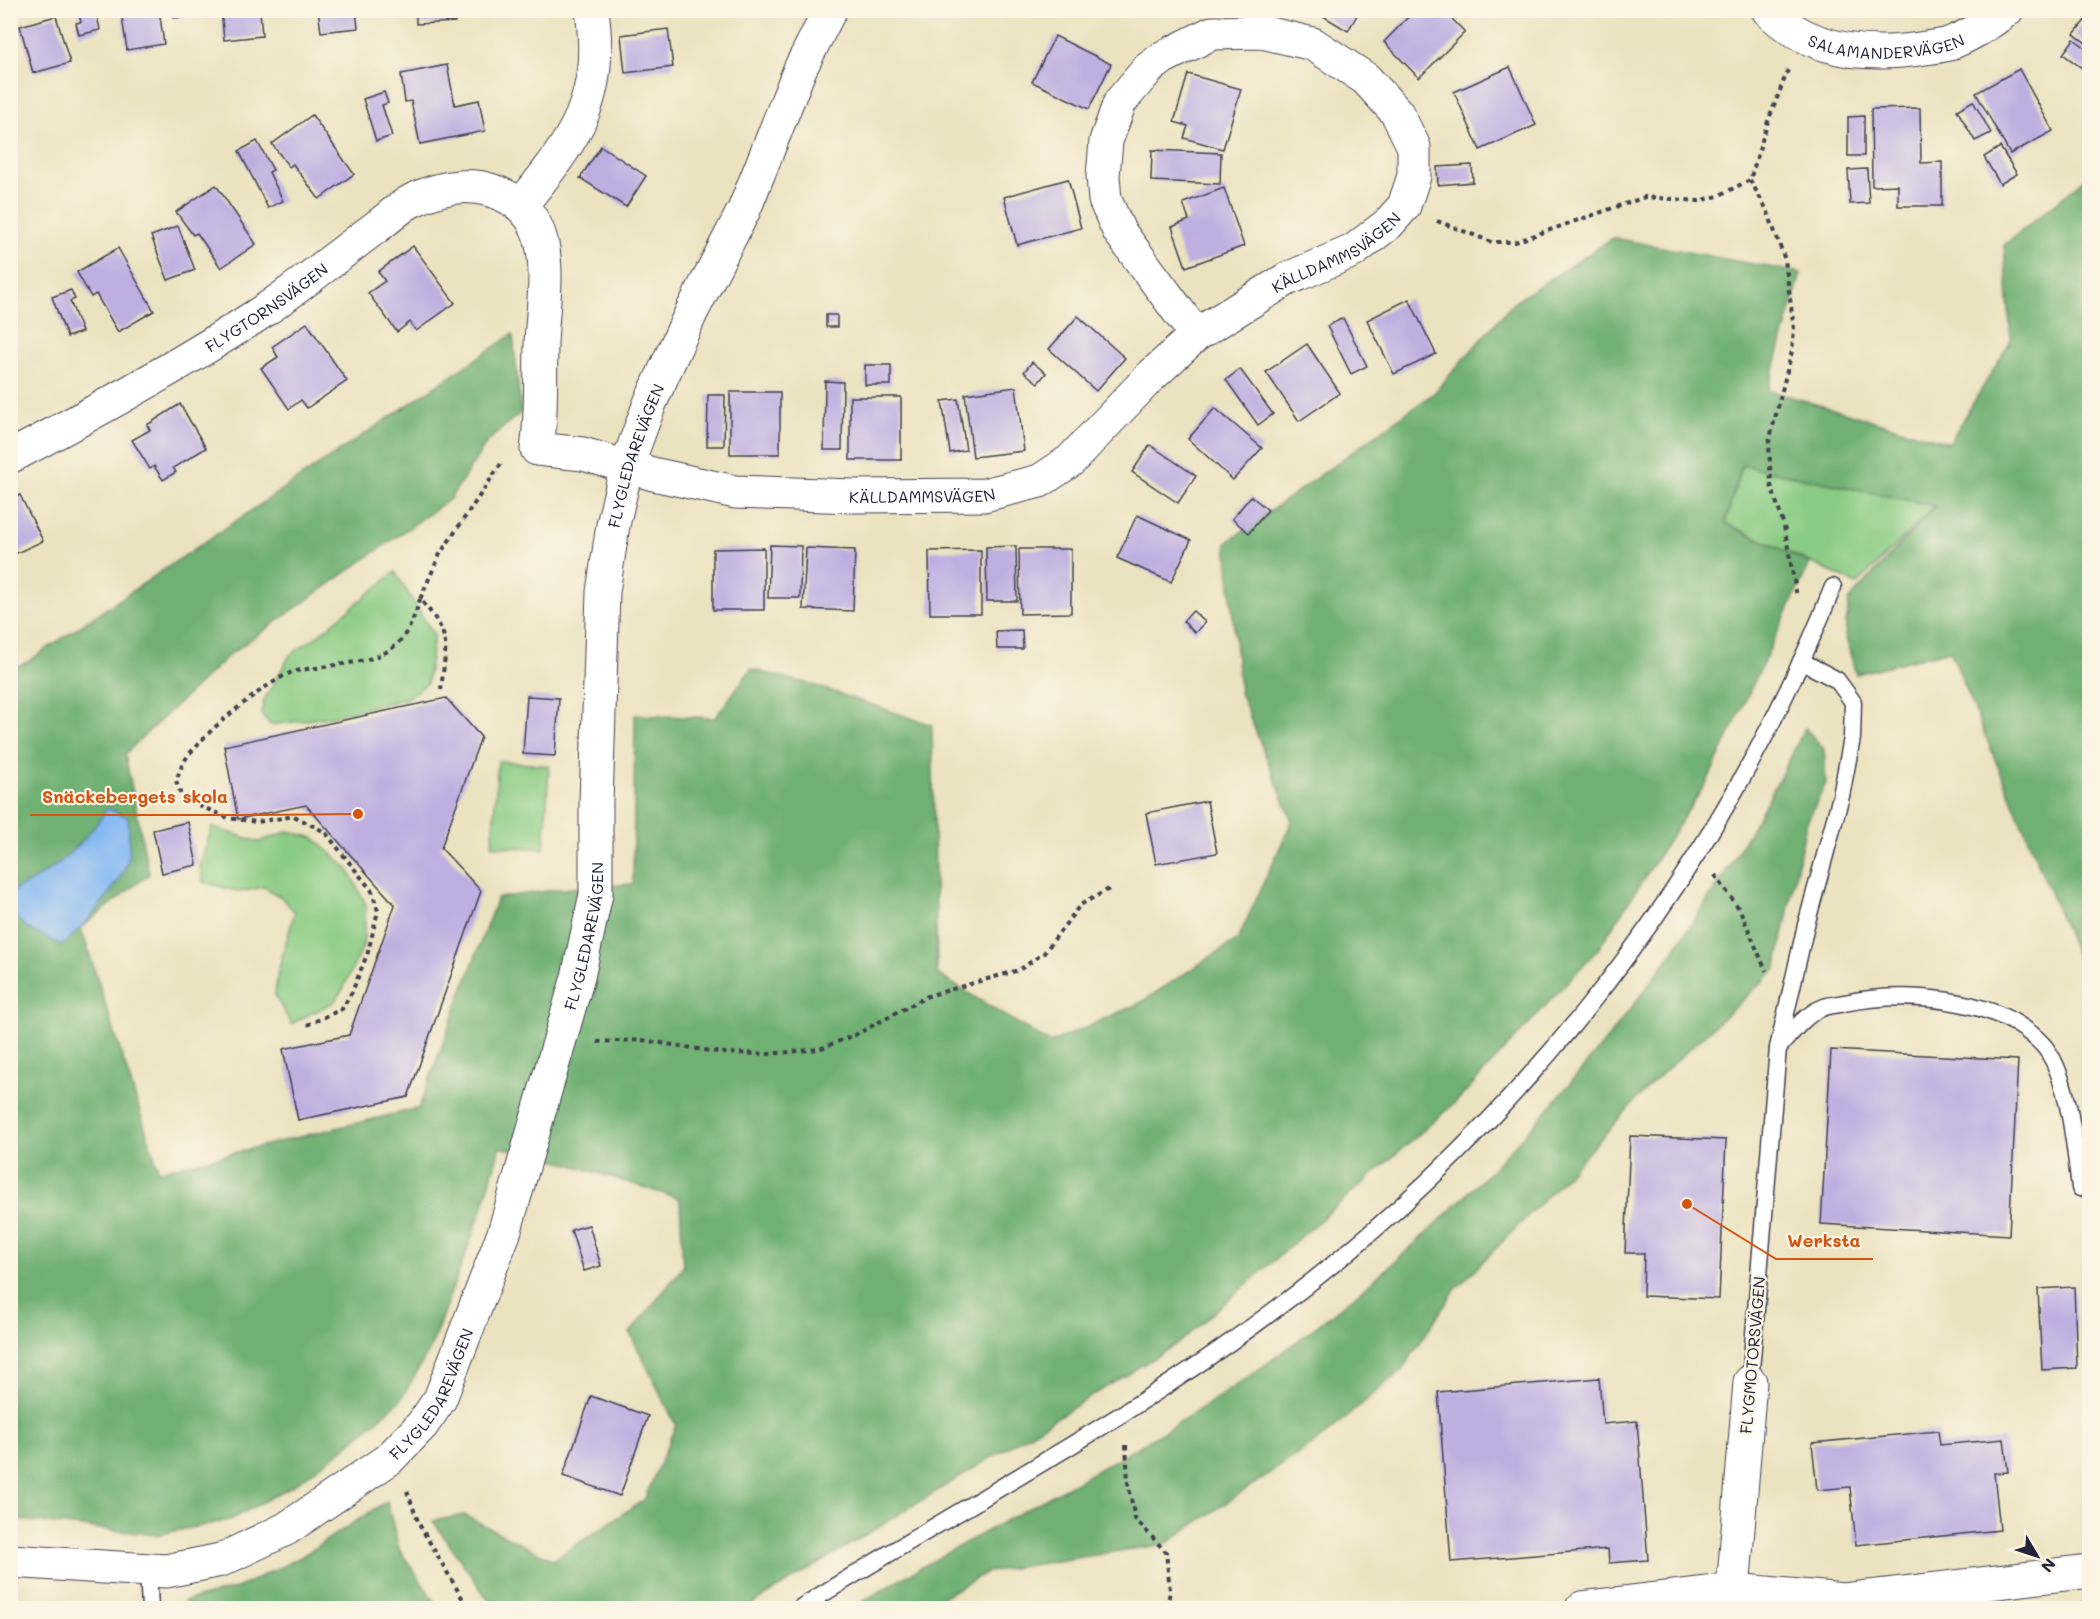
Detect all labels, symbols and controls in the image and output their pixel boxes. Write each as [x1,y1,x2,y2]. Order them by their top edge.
street label: SALAMANDERVÄGEN [1805,28,1967,63]
street label: KÄLLDAMMSVÄGEN [1267,207,1405,297]
street label: FLYGTORNSVÄGEN [201,258,332,356]
street label: FLYGLEDAREVÄGEN [602,380,668,530]
street label: KÄLLDAMMSVÄGEN [849,482,997,507]
callout: Snäckebergets skola [30,779,240,815]
text: Snäckebergets skola [42,784,228,808]
street label: FLYGLEDAREVÄGEN [559,862,607,1012]
callout: Werksta [1776,1223,1873,1259]
text: Werksta [1787,1228,1861,1252]
street label: FLYGMOTORSVÄGEN [1735,1276,1769,1434]
street label: FLYGLEDAREVÄGEN [384,1325,477,1464]
north arrow [2007,1526,2067,1586]
text: N [2037,1554,2061,1577]

